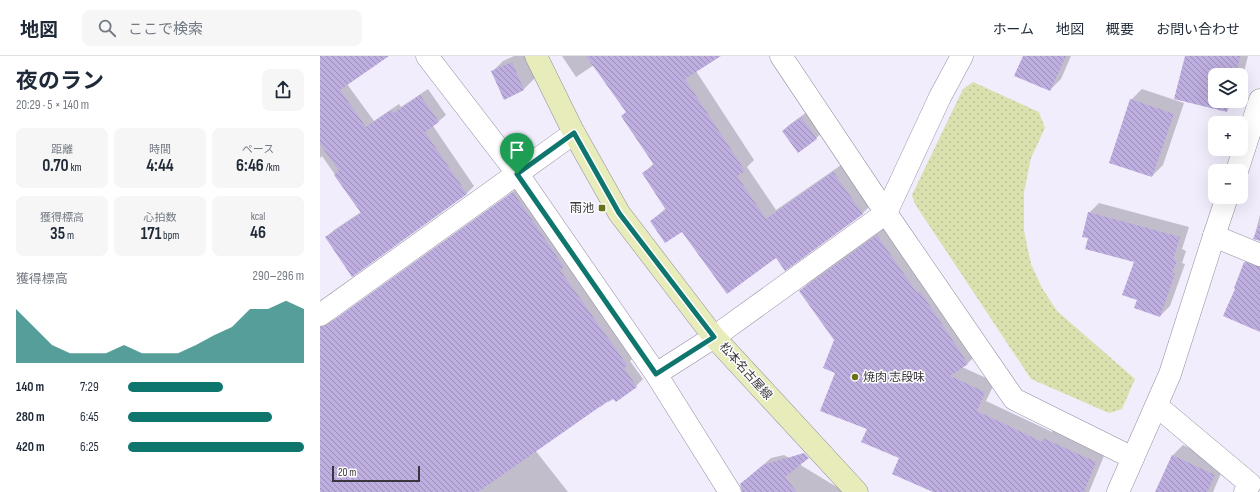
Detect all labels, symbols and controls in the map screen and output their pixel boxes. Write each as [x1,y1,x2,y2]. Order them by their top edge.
search box [82,10,362,46]
icon: search [96,17,118,39]
text: 地図 [20,19,58,42]
text: ここで検索 [128,20,203,39]
text: ホーム [992,21,1034,38]
text: 地図 [1056,21,1084,38]
text: 概要 [1106,21,1134,38]
text: お問い合わせ [1156,21,1240,38]
text: 夜のラン [16,68,104,95]
map controls [1208,68,1248,204]
button: layers [1208,68,1248,108]
button: share [262,69,304,111]
text: 20:29 · 5 × 140 m [16,97,89,113]
button: + [1208,116,1248,156]
pin [500,133,534,174]
icon: arrive [506,139,528,161]
text: 距離 [51,143,73,156]
text: 時間 [149,143,171,156]
text: ペース [242,143,274,156]
text: 0.70 [42,156,69,176]
text: 4:44 [146,156,174,176]
text: 6:46 [236,156,264,176]
text: km [69,161,82,174]
text: /km [264,161,280,174]
button: − [1208,164,1248,204]
place label: 雨池 [570,201,594,216]
marker: 雨池 [597,203,607,213]
text: kcal [251,210,265,223]
text: 獲得標高 [40,211,84,224]
text: 心拍数 [144,211,177,224]
text: 46 [250,223,266,243]
text: 35 [50,224,65,244]
text: 171 [141,224,161,244]
text: m [65,229,74,242]
text: bpm [161,229,179,242]
text: 290–296 m [253,268,304,284]
text: 獲得標高 [16,271,68,287]
street label: 松本名古屋線 [716,340,775,403]
place label: 焼肉 志段味 [863,370,925,385]
marker: 焼肉 志段味 [850,372,860,382]
text: 140 m [16,379,44,395]
text: 7:29 [80,379,99,395]
text: 280 m [16,409,45,425]
text: 6:45 [80,409,99,425]
text: 420 m [16,439,45,455]
text: 6:25 [80,439,99,455]
scale bar [332,464,420,483]
text: 20 m [338,466,356,479]

